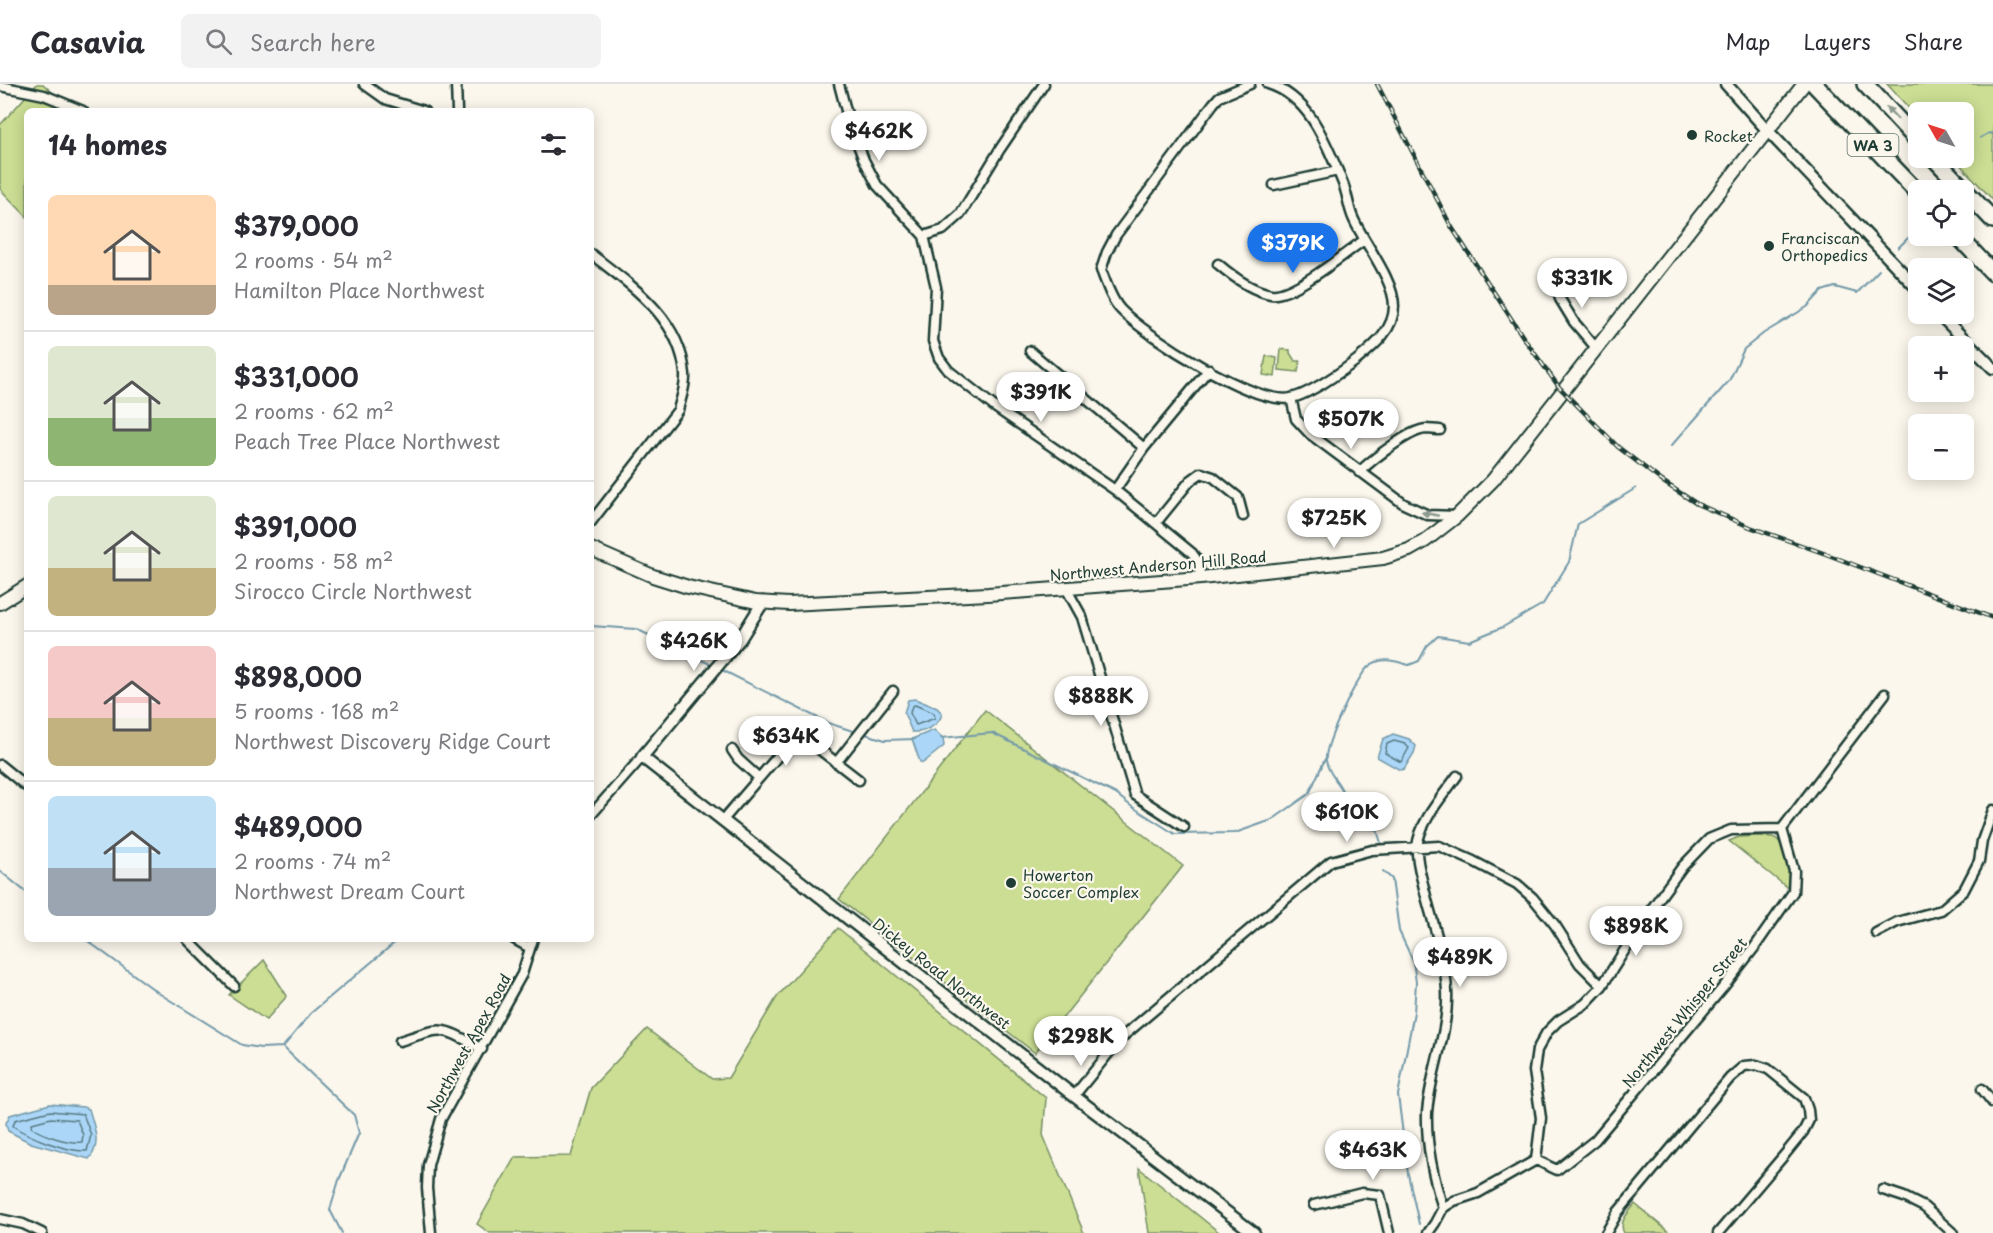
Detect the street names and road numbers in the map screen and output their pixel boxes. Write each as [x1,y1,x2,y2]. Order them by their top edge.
road number: WA 3 [1848,134,1898,156]
street label: Northwest Anderson Hill Road [1049,544,1267,586]
street label: Dickey Road Northwest [868,912,1016,1034]
street label: Northwest Whisper Street [1616,932,1752,1092]
street label: Northwest Apex Road [420,969,516,1117]

